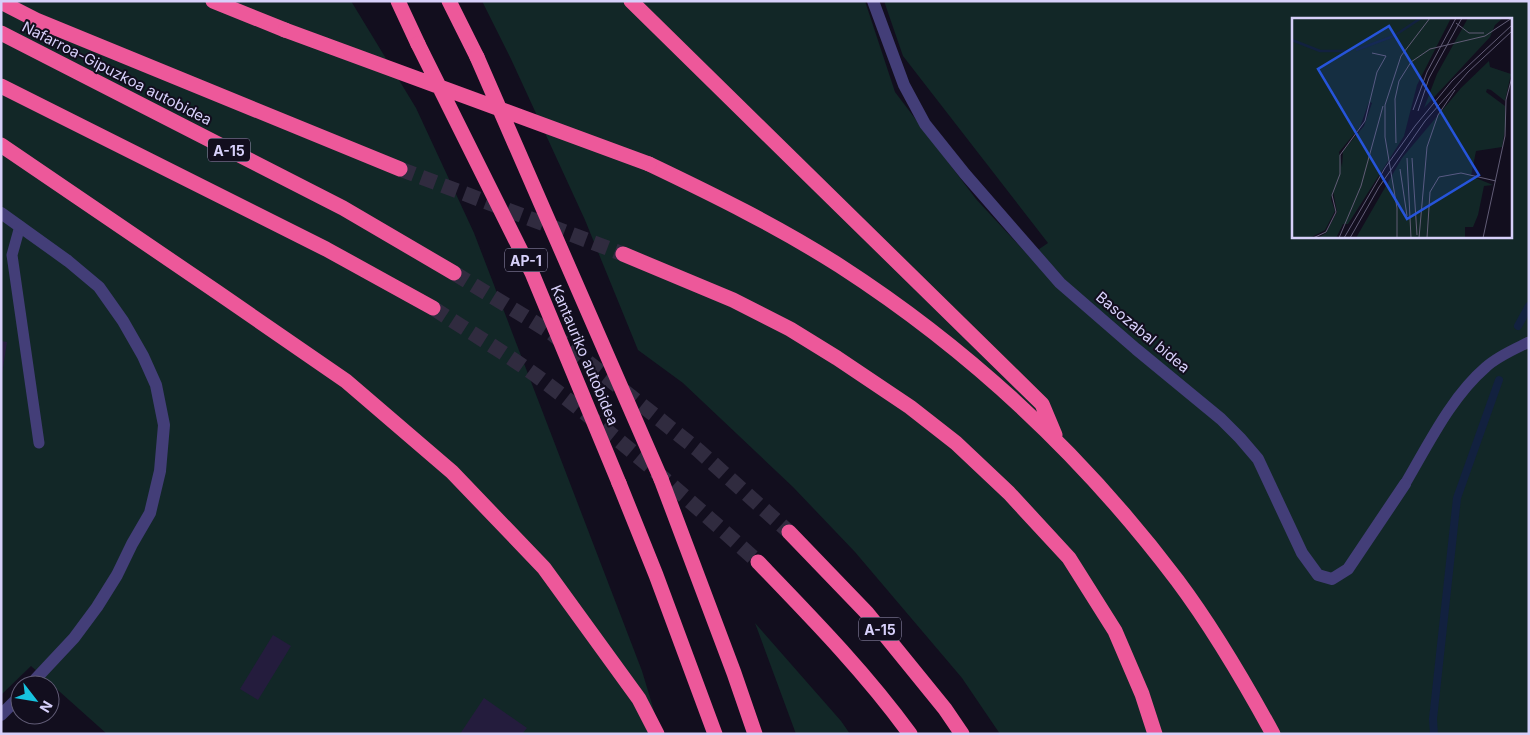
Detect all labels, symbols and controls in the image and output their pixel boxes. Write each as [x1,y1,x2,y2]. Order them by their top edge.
street label: Nafarroa-Gipuzkoa autobidea [19,17,215,129]
inset map [1292,18,1512,238]
road number: A-15 [208,138,250,162]
road number: AP-1 [505,248,547,272]
street label: Kantauriko autobidea [547,282,623,428]
street label: Basozabal bidea [1092,287,1194,377]
road number: A-15 [859,618,901,640]
north arrow [10,675,60,725]
text: N [37,698,57,716]

